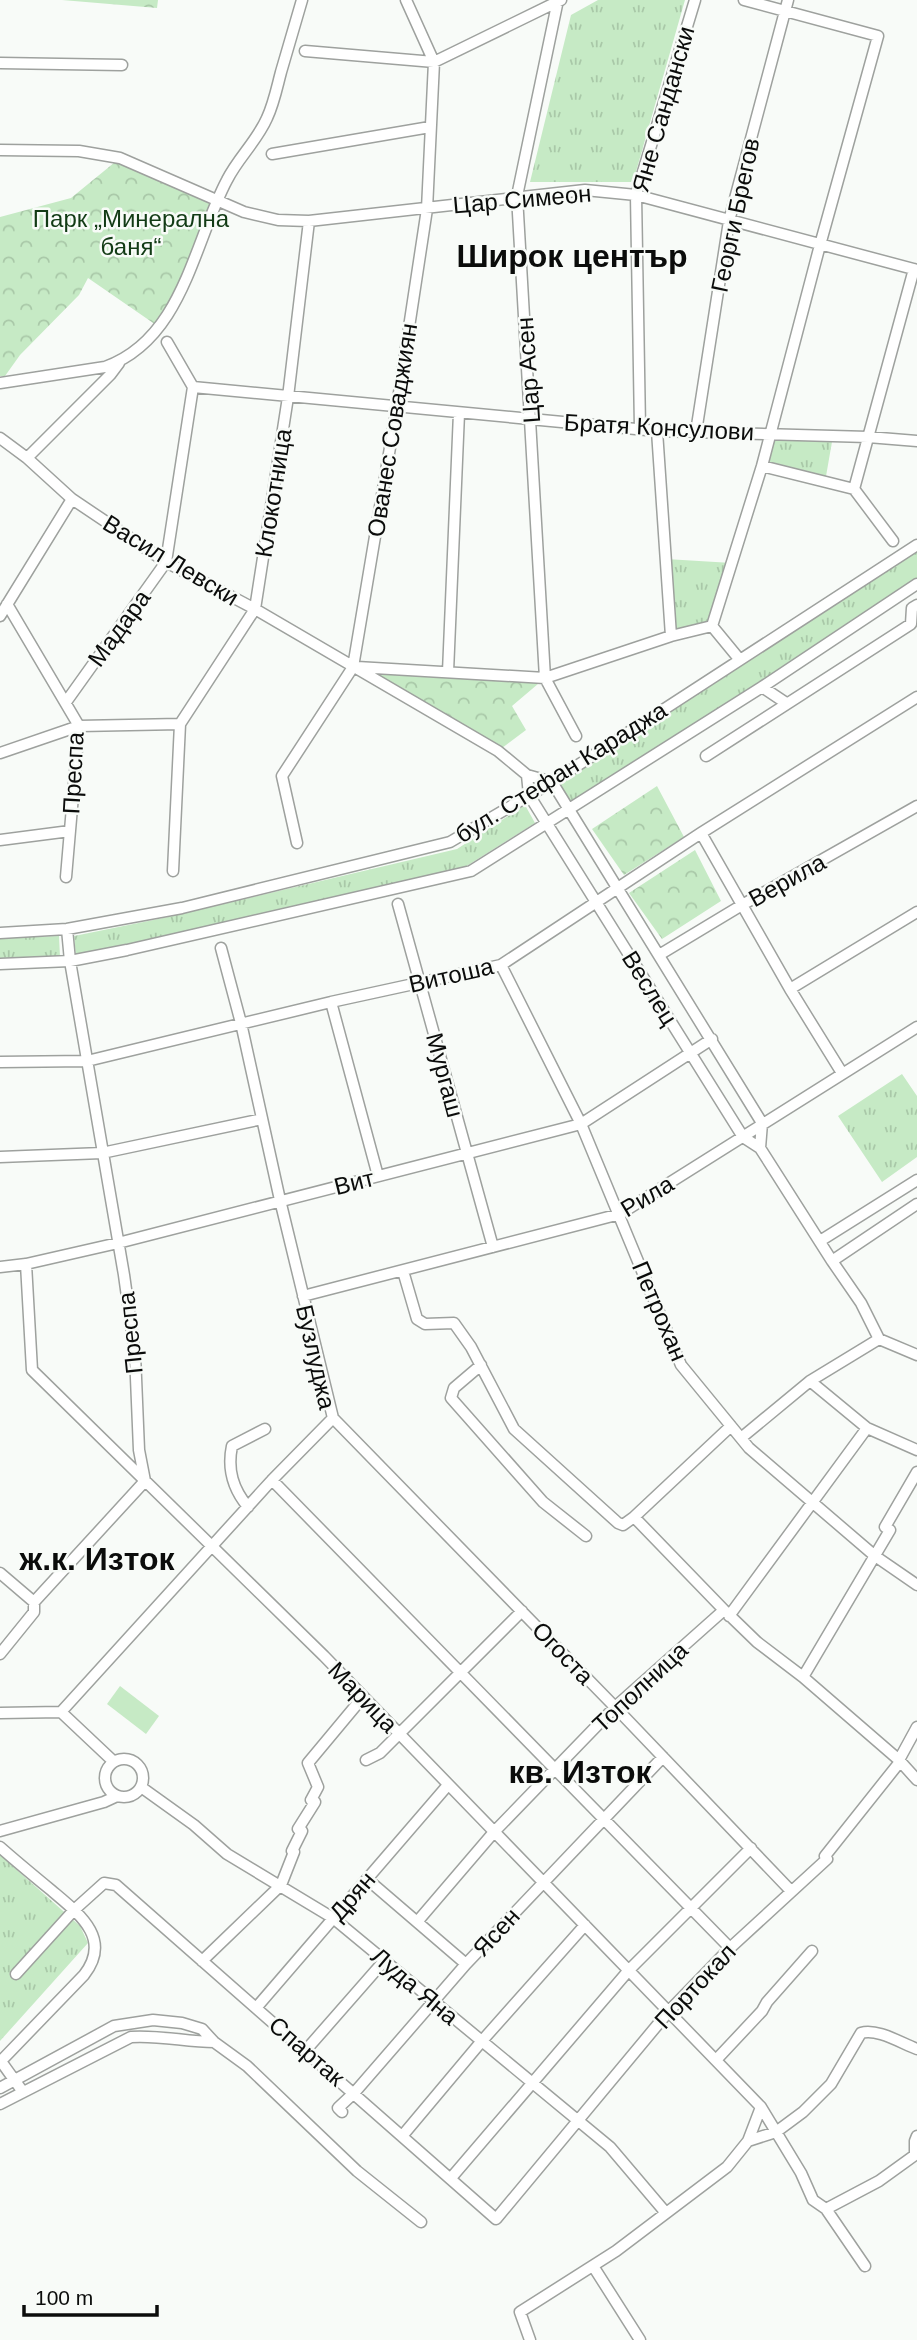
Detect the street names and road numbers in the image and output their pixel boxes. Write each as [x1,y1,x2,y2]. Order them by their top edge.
street label: Яне Сандански [626,23,700,195]
street label: Георги Брегов [705,135,765,295]
street label: Цар Симеон [452,180,592,218]
street label: Цар Асен [511,316,545,424]
street label: Ованес Соваджиян [362,321,422,539]
street label: Братя Консулови [563,409,755,445]
street label: Клокотница [250,426,297,559]
street label: Васил Левски [99,509,243,611]
street label: Мадара [82,584,156,671]
street label: бул. Стефан Караджа [450,696,672,848]
street label: Преспа [57,731,89,815]
street label: Верила [744,848,831,912]
street label: Веслец [617,946,683,1030]
street label: Витоша [406,952,497,998]
street label: Мургаш [421,1030,469,1120]
street label: Вит [331,1164,377,1200]
street label: Рила [616,1169,679,1222]
street label: Петрохан [627,1257,693,1365]
street label: Преспа [112,1290,148,1375]
street label: Бузлуджа [291,1302,341,1413]
street label: Огоста [527,1616,600,1690]
street label: Тополница [587,1636,693,1738]
street label: Марица [323,1656,404,1738]
street label: Дрян [324,1866,380,1926]
street label: Ясен [467,1902,525,1962]
street label: Портокал [649,1938,741,2034]
street label: Луда Яна [366,1942,464,2031]
street label: Спартак [264,2011,351,2091]

